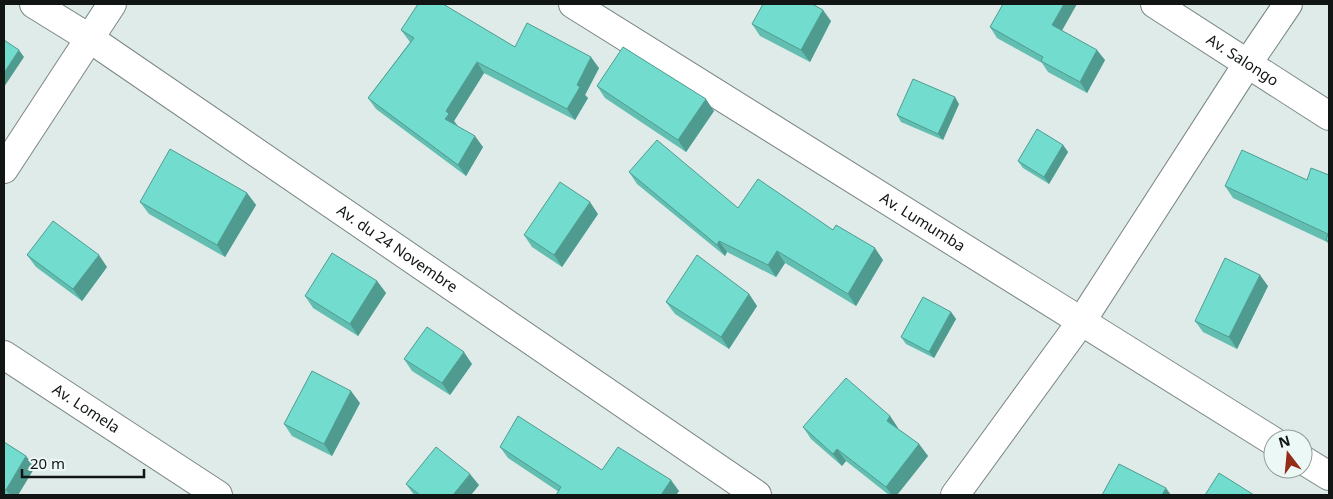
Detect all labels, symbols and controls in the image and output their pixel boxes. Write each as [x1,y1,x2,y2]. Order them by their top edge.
street label: Av. Salongo [1203,29,1283,90]
street label: Av. Lumumba [877,187,969,255]
street label: Av. du 24 Novembre [333,200,462,296]
street label: Av. Lomela [49,379,124,437]
north arrow [1263,429,1313,479]
text: N [1276,430,1292,452]
scale bar [22,446,145,478]
text: 20 m [30,453,65,473]

